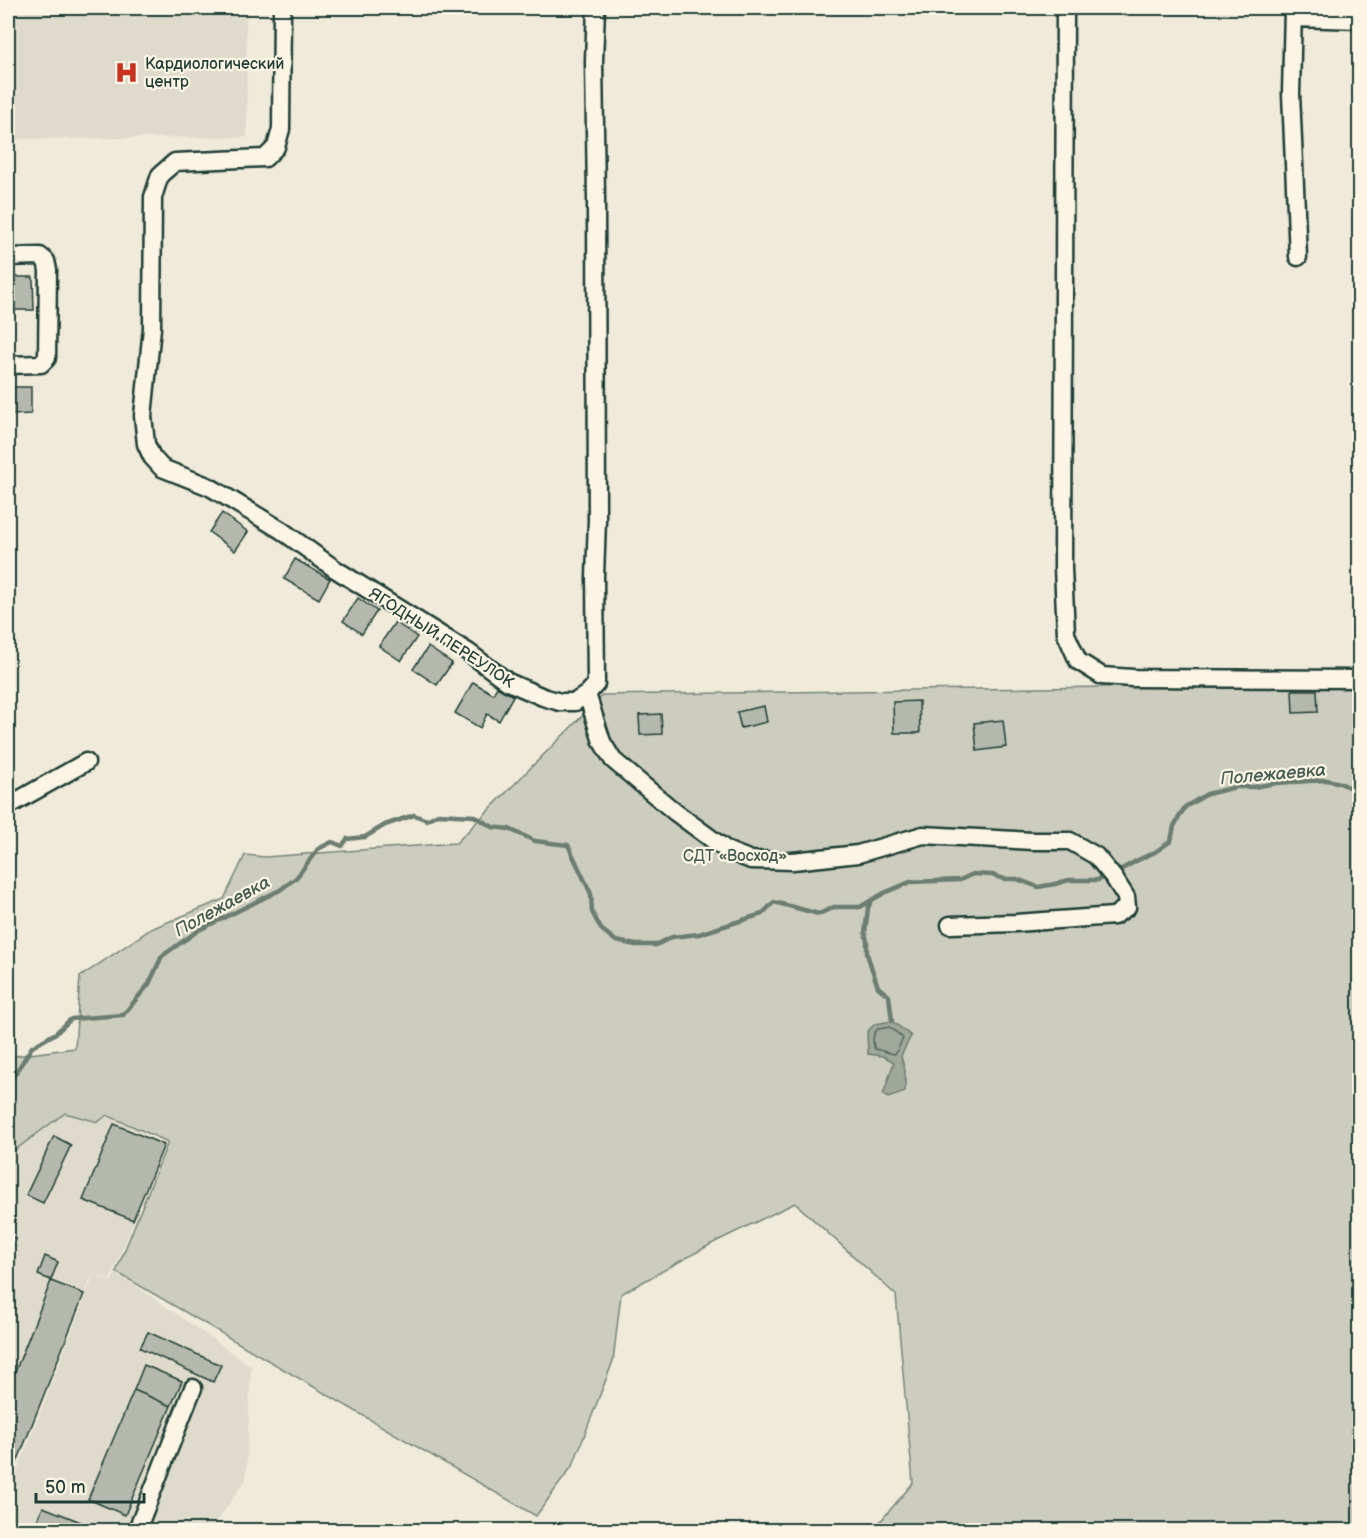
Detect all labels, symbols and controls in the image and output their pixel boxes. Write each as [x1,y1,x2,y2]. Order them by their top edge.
place label: Кардиологический центр [145,55,284,92]
hospital icon: Кардиологический центр [114,59,140,85]
street label: ЯГОДНЫЙ ПЕРЕУЛОК [365,584,518,693]
water label: Полежаевка [1219,759,1327,790]
park label: СДТ «Восход» [683,847,787,866]
water label: Полежаевка [171,872,274,941]
scale bar [36,1466,144,1504]
text: 50 m [45,1477,86,1498]

